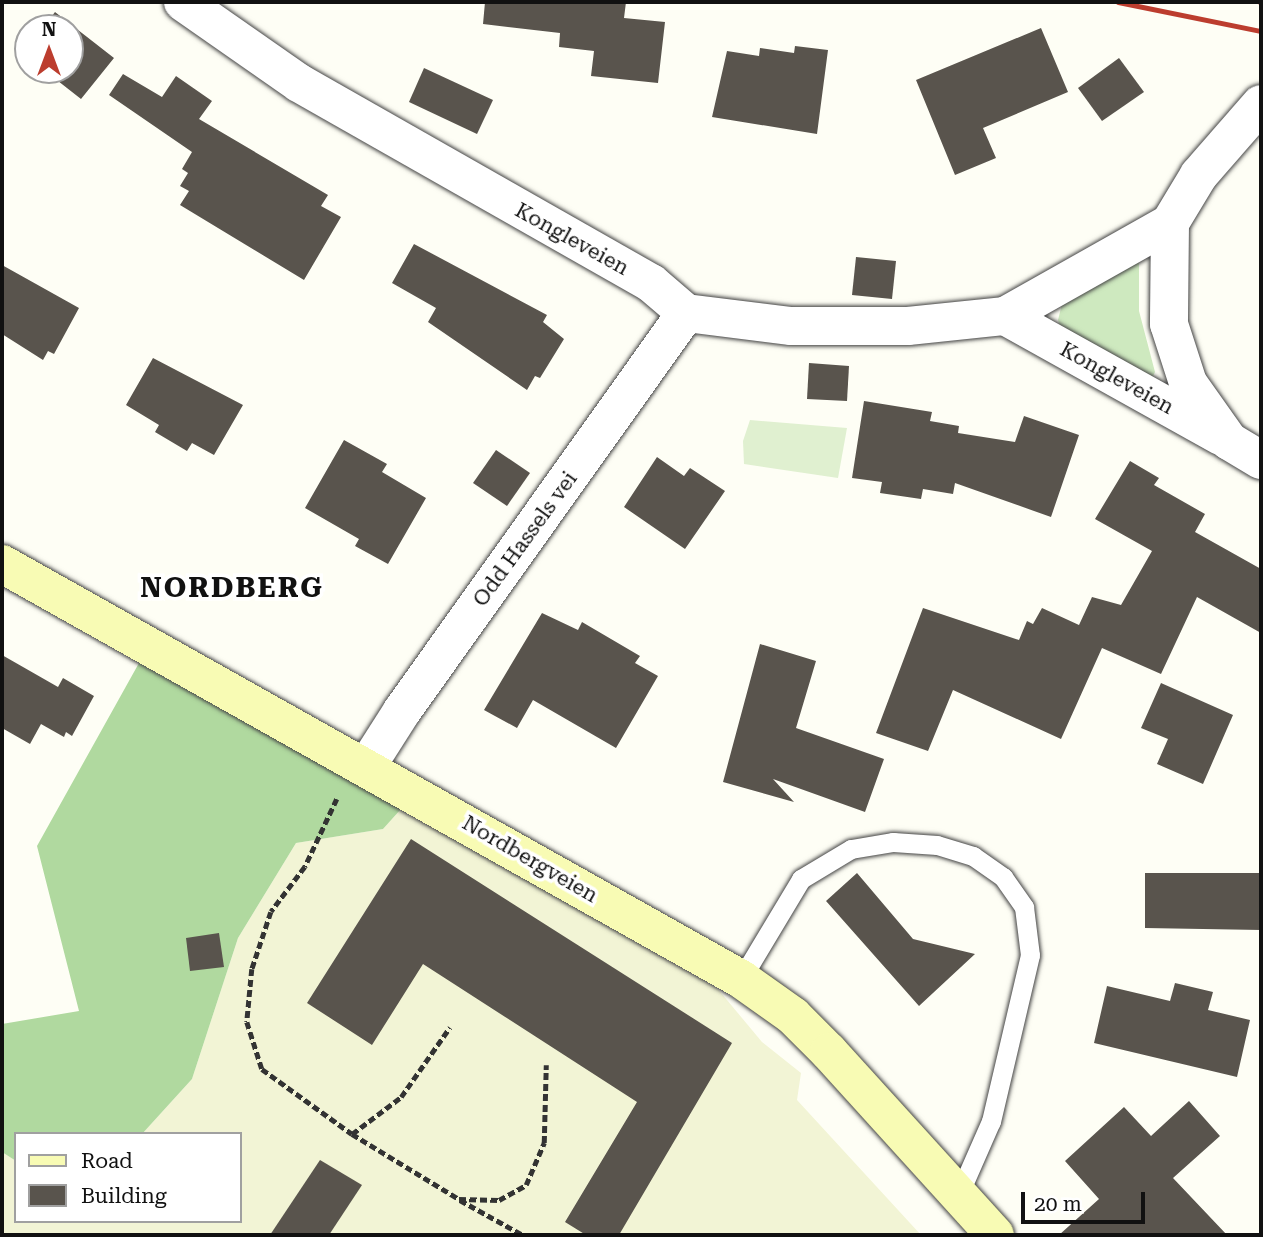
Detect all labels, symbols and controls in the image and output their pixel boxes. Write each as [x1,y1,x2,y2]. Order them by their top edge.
north arrow [14,14,84,84]
text: N [42,18,56,41]
street label: Kongleveien [511,197,633,281]
street label: Kongleveien [1056,336,1178,420]
street label: Odd Hassels vei [468,467,582,611]
district label: NORDBERG [141,571,323,605]
street label: Nordbergveien [458,810,602,908]
legend [14,1132,242,1223]
text: Road [81,1149,133,1173]
scale bar [1025,1178,1149,1222]
text: Building [81,1184,167,1208]
text: 20 m [1034,1192,1082,1216]

